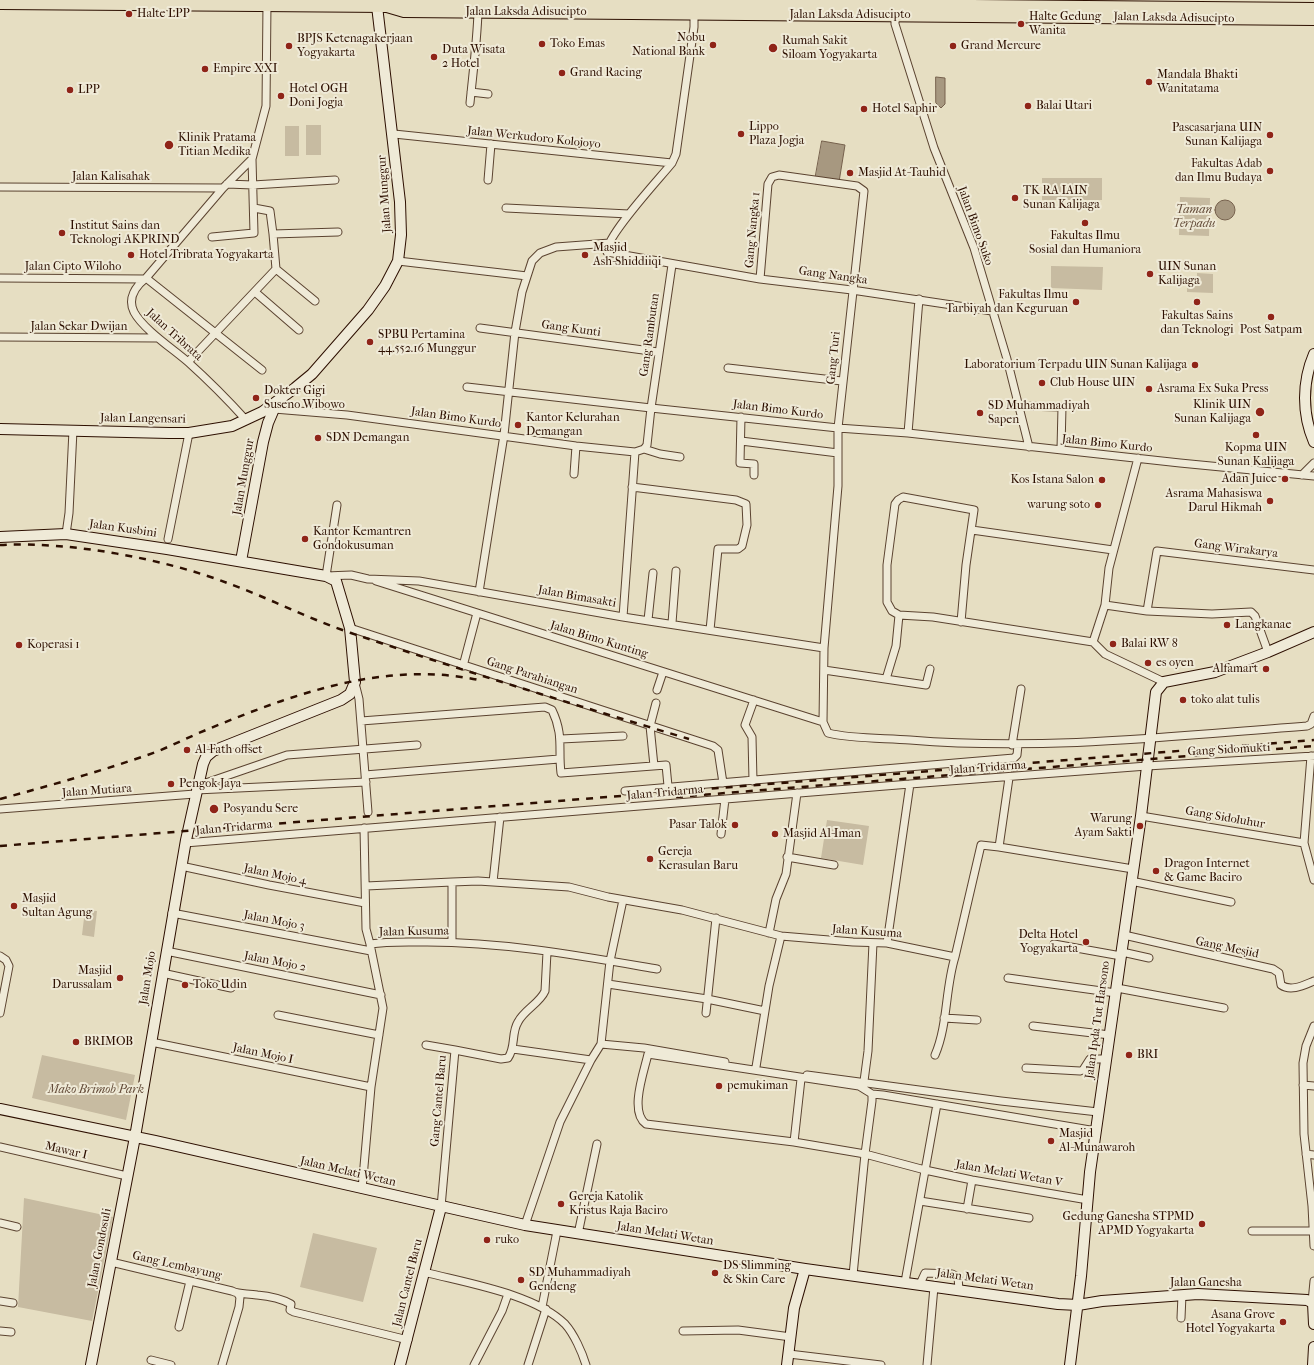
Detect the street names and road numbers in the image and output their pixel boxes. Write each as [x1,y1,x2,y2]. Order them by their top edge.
street label: Jalan Laksda Adisucipto [465,5,587,19]
street label: Jalan Laksda Adisucipto [789,8,911,22]
street label: Jalan Laksda Adisucipto [1113,10,1235,26]
street label: Jalan Werkudoro Kolojoyo [467,124,601,152]
street label: Jalan Munggur [375,155,395,233]
street label: Jalan Kalisahak [72,170,150,184]
street label: Jalan Bimo Suko [954,184,996,268]
street label: Gang Nangka 1 [743,191,763,269]
street label: Jalan Cipto Wiloho [25,260,121,274]
street label: Gang Nangka [798,264,868,288]
street label: Gang Rambutan [637,292,663,378]
street label: Jalan Tribrata [143,306,205,364]
street label: Gang Kunti [540,318,602,340]
street label: Jalan Sekar Dwijan [31,320,127,334]
street label: Gang Turi [824,331,844,385]
street label: Jalan Bimo Kurdo [732,397,824,423]
street label: Jalan Bimo Kurdo [410,405,502,431]
street label: Jalan Langensari [100,411,186,427]
street label: Jalan Bimo Kurdo [1061,432,1153,456]
street label: Jalan Munggur [230,437,258,517]
street label: Jalan Kusbini [88,517,158,541]
street label: Gang Wirakarya [1193,537,1279,561]
street label: Jalan Bimasakti [537,583,617,611]
street label: Jalan Bimo Kunting [548,618,650,662]
street label: Gang Parahiangan [485,654,579,698]
street label: Gang Sidomukti [1187,741,1271,759]
street label: Jalan Tridarma [949,758,1027,778]
street label: Jalan Mutiara [62,781,132,801]
street label: Jalan Tridarma [626,782,704,804]
street label: Gang Sidoluhur [1184,804,1266,832]
street label: Jalan Tridarma [195,817,273,839]
street label: Jalan Mojo 4 [242,861,308,889]
street label: Jalan Mojo 3 [242,908,306,934]
street label: Jalan Kusuma [831,922,903,942]
street label: Jalan Kusuma [379,924,449,940]
street label: Gang Mesjid [1194,934,1260,962]
street label: Jalan Mojo 2 [243,949,307,975]
street label: Jalan Mojo [137,950,159,1006]
street label: Jalan Ipda Tut Harsono [1083,960,1113,1080]
street label: Jalan Mojo I [231,1041,295,1067]
street label: Gang Cantel Baru [428,1055,450,1147]
street label: Mawar I [43,1139,89,1163]
street label: Jalan Melati Wetan [299,1154,397,1190]
street label: Jalan Melati Wetan V [954,1158,1064,1190]
street label: Jalan Gondosuli [85,1207,115,1289]
street label: Jalan Melati Wetan [616,1219,714,1249]
street label: Jalan Cantel Baru [390,1238,426,1328]
street label: Gang Lembayung [131,1249,223,1283]
street label: Jalan Melati Wetan [936,1266,1034,1294]
street label: Jalan Ganesha [1170,1276,1242,1290]

